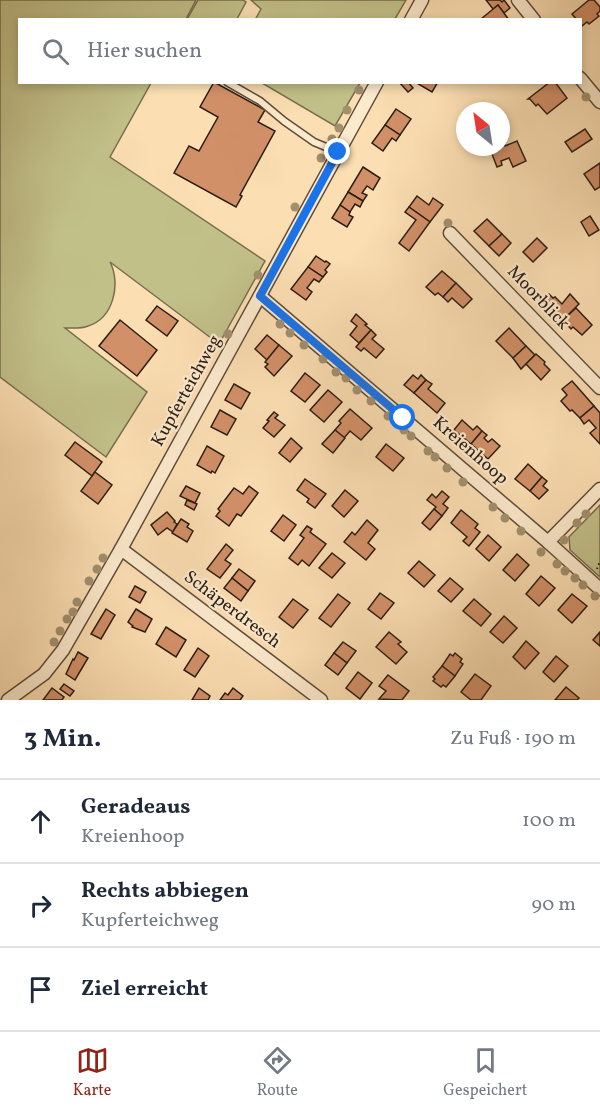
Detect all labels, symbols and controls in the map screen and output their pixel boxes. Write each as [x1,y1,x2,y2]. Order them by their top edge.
search box [18,18,582,84]
icon: search [39,35,72,68]
text: Hier suchen [87,36,202,67]
north arrow [456,102,510,156]
route end [324,138,350,164]
street label: Moorblick [501,260,575,336]
street label: Kupferteichweg [146,331,228,451]
route start [389,404,415,430]
street label: Kreienhoop [427,411,513,491]
street label: Schäperdresch [178,565,286,655]
text: 3 Min. [24,721,101,757]
text: Zu Fuß · 190 m [450,725,576,753]
text: Geradeaus [81,792,191,823]
icon: ahead [24,805,57,838]
text: 100 m [522,807,576,835]
text: Kreienhoop [81,823,185,851]
text: Rechts abbiegen [81,876,249,907]
icon: right [24,889,57,922]
text: 90 m [532,891,576,919]
text: Kupferteichweg [81,907,219,935]
icon: arrive [24,973,57,1006]
text: Ziel erreicht [81,974,208,1005]
tab: Karte [73,1044,111,1102]
tab: Route [257,1044,298,1102]
tab: Gespeichert [443,1044,527,1102]

